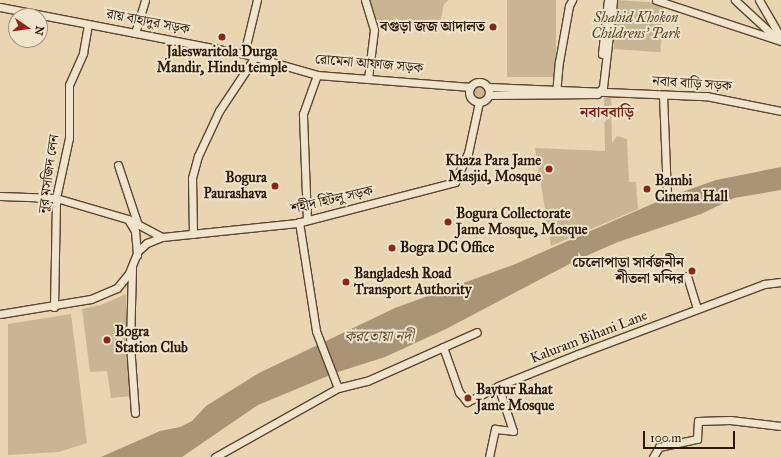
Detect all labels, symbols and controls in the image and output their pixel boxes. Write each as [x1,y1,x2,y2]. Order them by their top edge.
street label: রায় বাহাদুর সড়ক [105,6,191,38]
north arrow [8,8,48,48]
park label: Shahid Khokon Childrens' Park [592,10,680,42]
place label: বগুড়া জজ আদালত [380,19,485,35]
marker: বগুড়া জজ আদালত [488,22,498,32]
text: N [32,25,47,37]
marker: Jaleswaritola Durga Mandir, Hindu temple [217,32,227,42]
place label: Jaleswaritola Durga Mandir, Hindu temple [157,44,287,76]
street label: রোমেনা আফাজ সড়ক [314,51,424,77]
street label: নবাব বাড়ি সড়ক [652,73,732,95]
district label: নবাববাড়ি [580,104,634,122]
street label: নূর মসজিদ লেন [35,134,63,214]
place label: Khaza Para Jame Masjid, Mosque [445,153,541,186]
marker: Khaza Para Jame Masjid, Mosque [544,164,554,174]
place label: Bogura Paurashava [203,170,267,202]
place label: Bambi Cinema Hall [655,173,728,206]
marker: Bogura Paurashava [270,181,280,191]
street label: শহীদ হিটলু সড়ক [289,182,375,218]
marker: Bambi Cinema Hall [642,184,652,194]
place label: Bogura Collectorate Jame Mosque, Mosque [456,206,587,238]
marker: Bogura Collectorate Jame Mosque, Mosque [443,217,453,227]
place label: Bogra DC Office [400,240,494,256]
marker: Bogra DC Office [387,243,397,253]
place label: চেলোপাড়া সার্বজনীন শীতলা মন্দির [572,255,684,288]
place label: Bangladesh Road Transport Authority [354,266,472,298]
marker: চেলোপাড়া সার্বজনীন শীতলা মন্দির [687,266,697,276]
marker: Bangladesh Road Transport Authority [341,277,351,287]
street label: Kaluram Bihani Lane [528,307,650,367]
place label: Bogra Station Club [115,324,188,356]
water label: করতোয়া নদী [344,328,414,346]
marker: Bogra Station Club [102,335,112,345]
place label: Baytur Rahat Jame Mosque [476,382,554,414]
marker: Baytur Rahat Jame Mosque [463,393,473,403]
scale bar [645,423,737,449]
text: 100 m [650,431,681,445]

